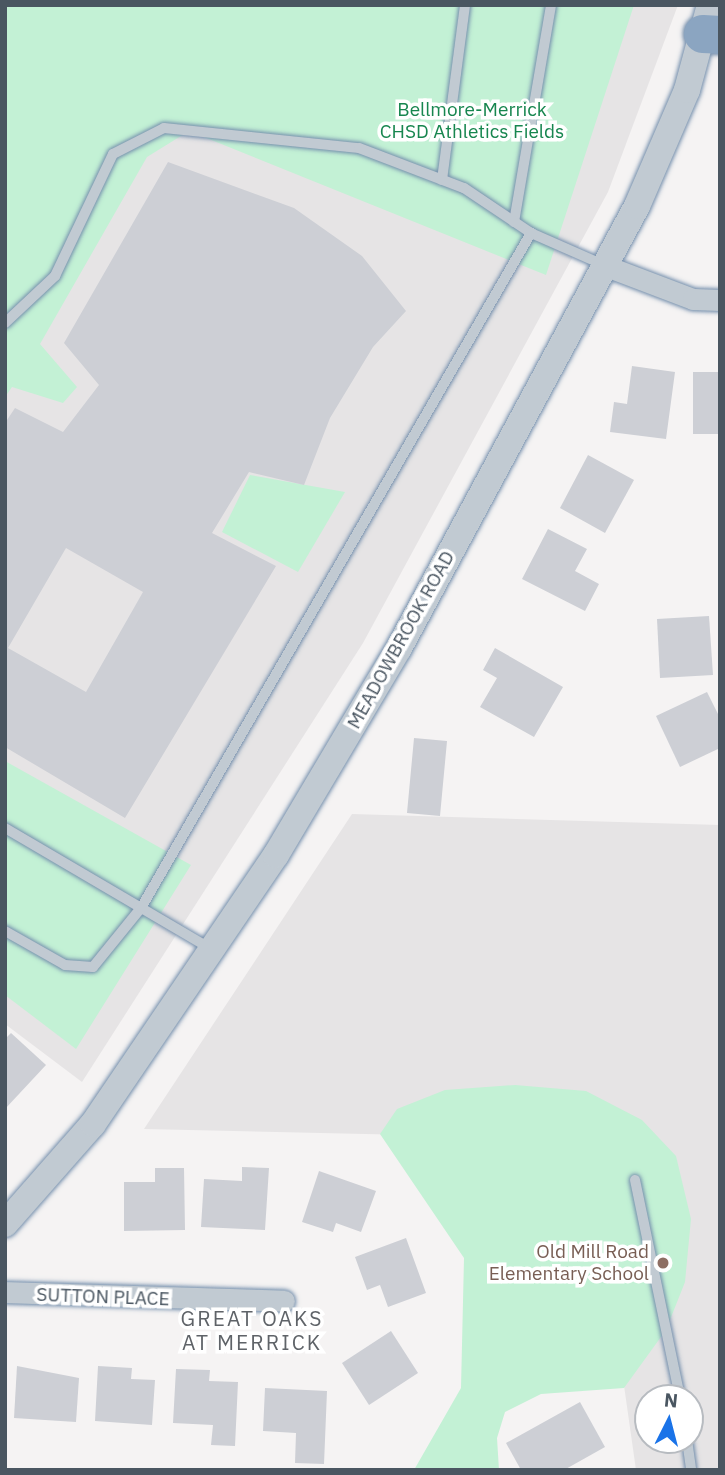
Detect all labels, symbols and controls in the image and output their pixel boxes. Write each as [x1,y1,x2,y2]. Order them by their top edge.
park label: Bellmore-Merrick CHSD Athletics Fields [380,99,564,143]
street label: MEADOWBROOK ROAD [343,547,459,733]
place label: Old Mill Road Elementary School [489,1241,649,1285]
marker: Old Mill Road Elementary School [655,1255,671,1271]
street label: SUTTON PLACE [36,1283,170,1311]
district label: GREAT OAKS AT MERRICK [182,1305,322,1355]
north arrow [634,1384,704,1454]
text: N [663,1387,679,1413]

